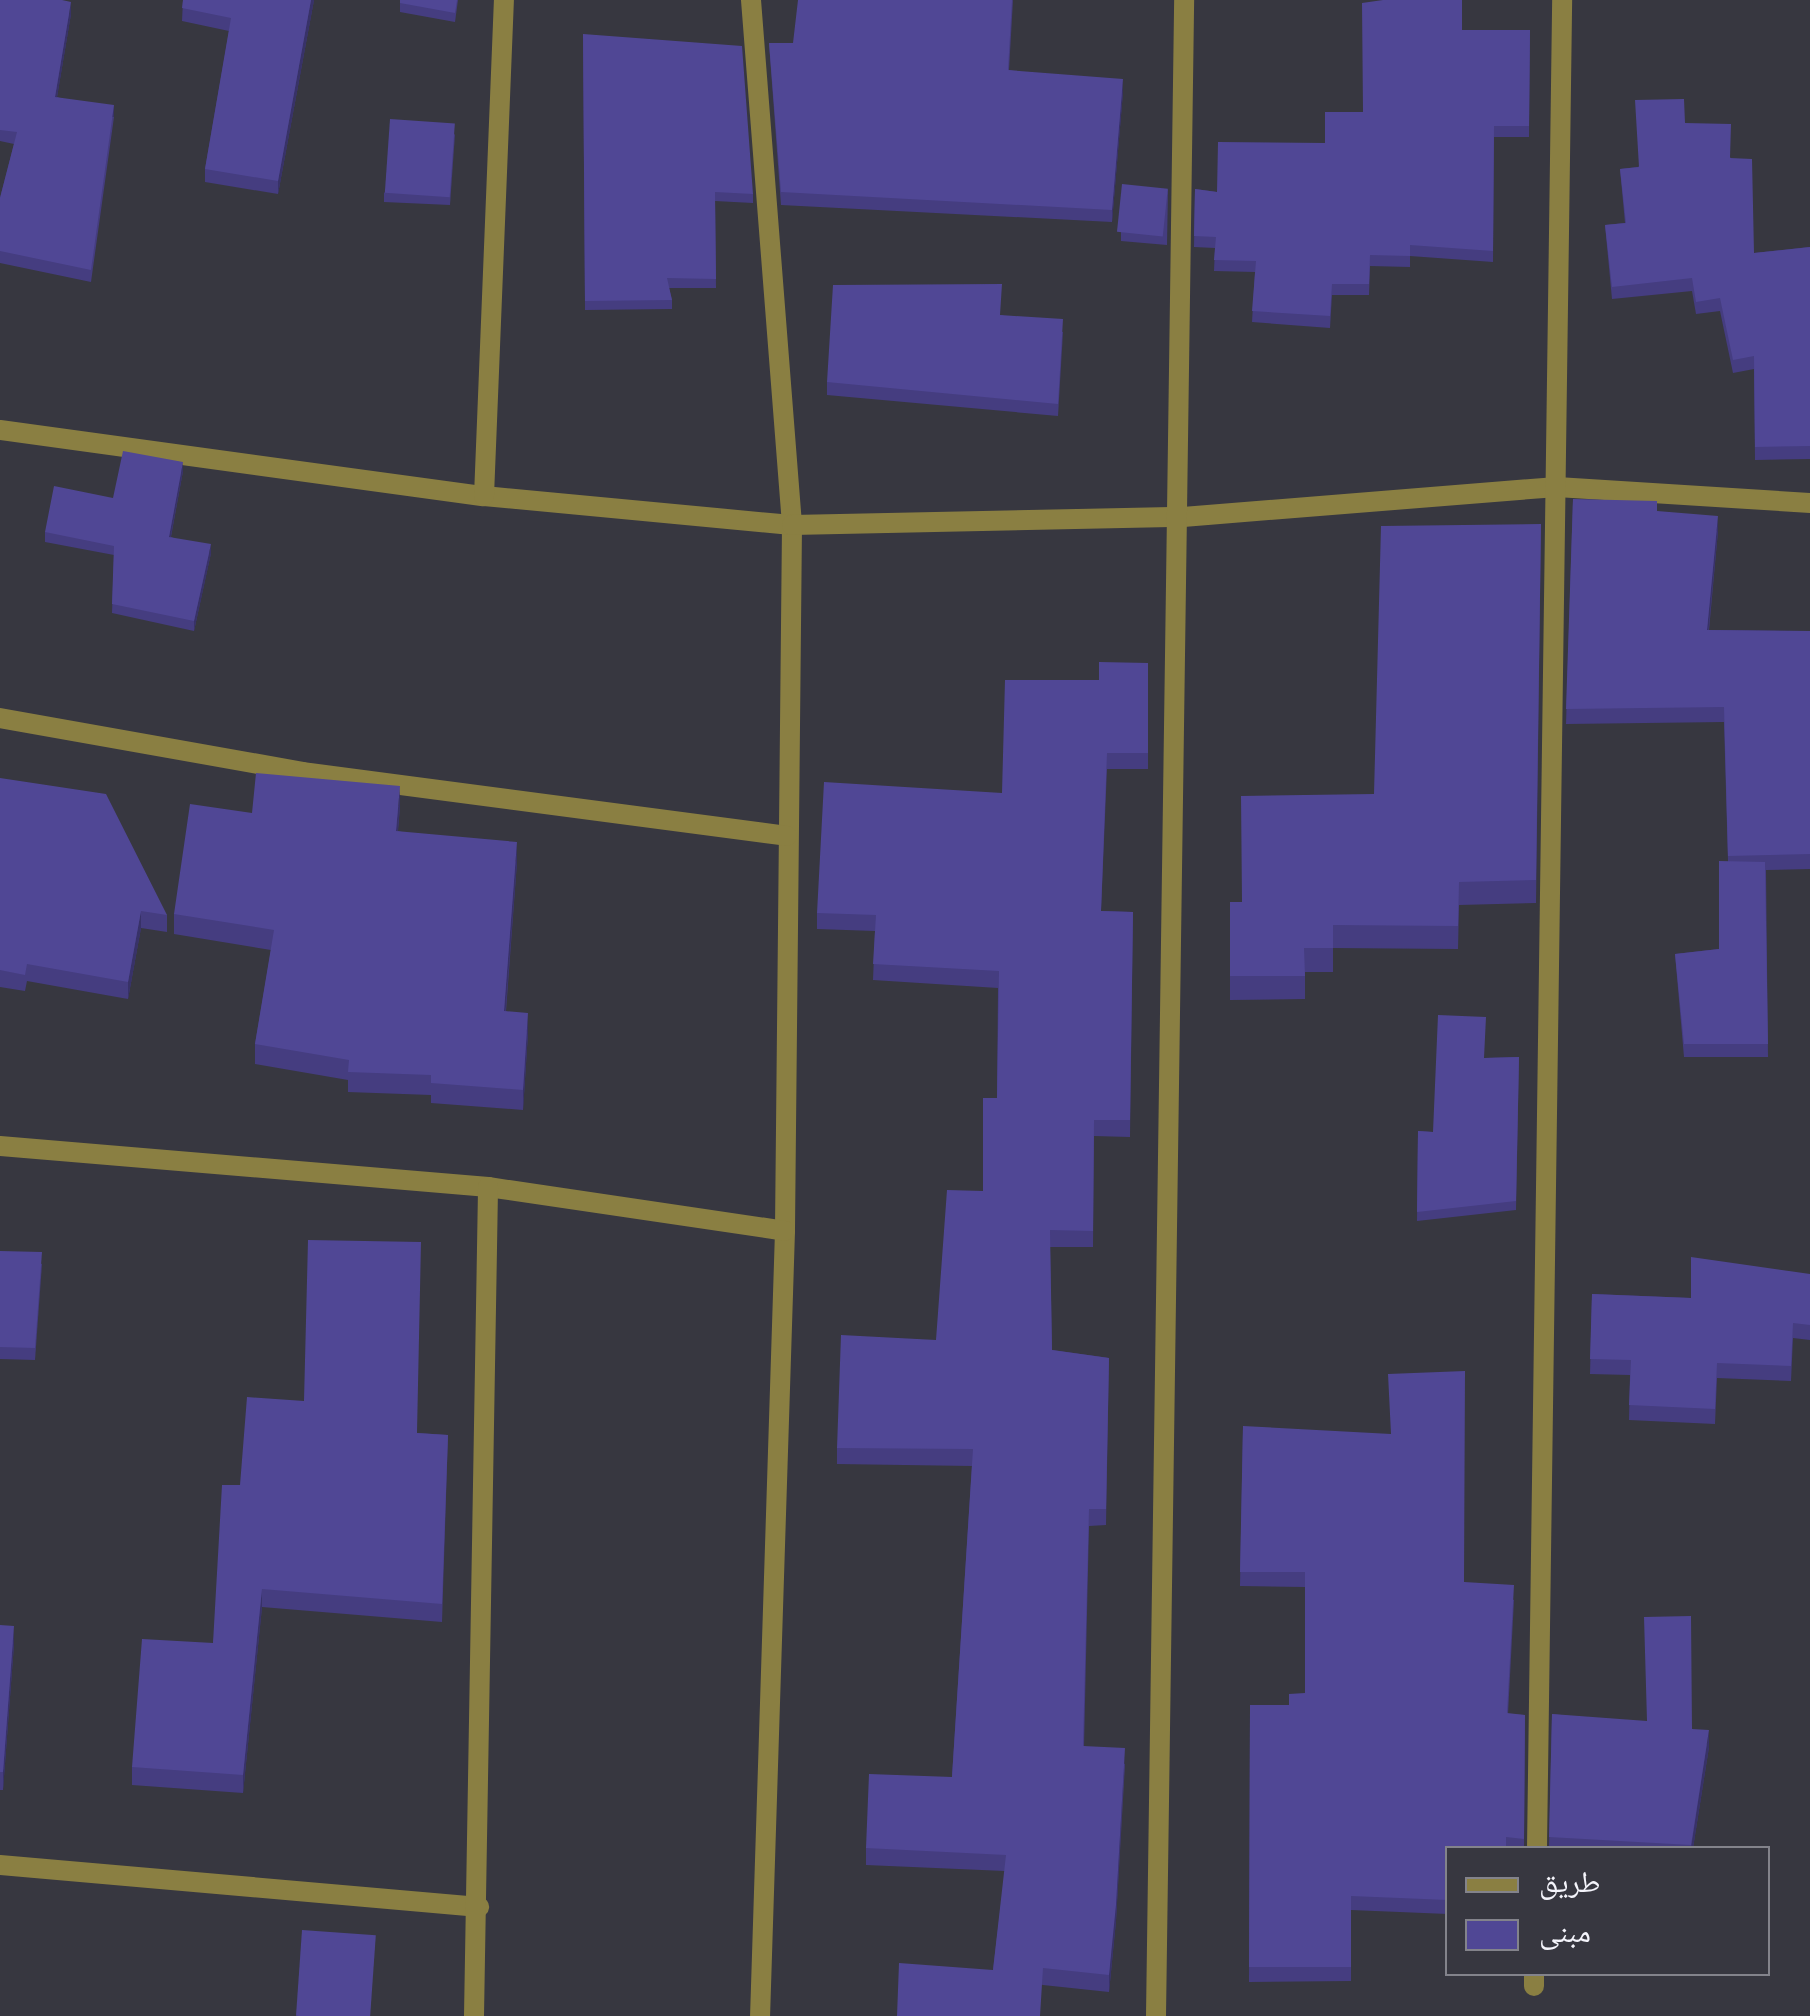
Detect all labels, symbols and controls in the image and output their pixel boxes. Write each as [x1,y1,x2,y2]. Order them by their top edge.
legend [1445,1846,1770,1976]
text: طريق [1539,1864,1600,1899]
text: مبنى [1539,1914,1591,1949]

